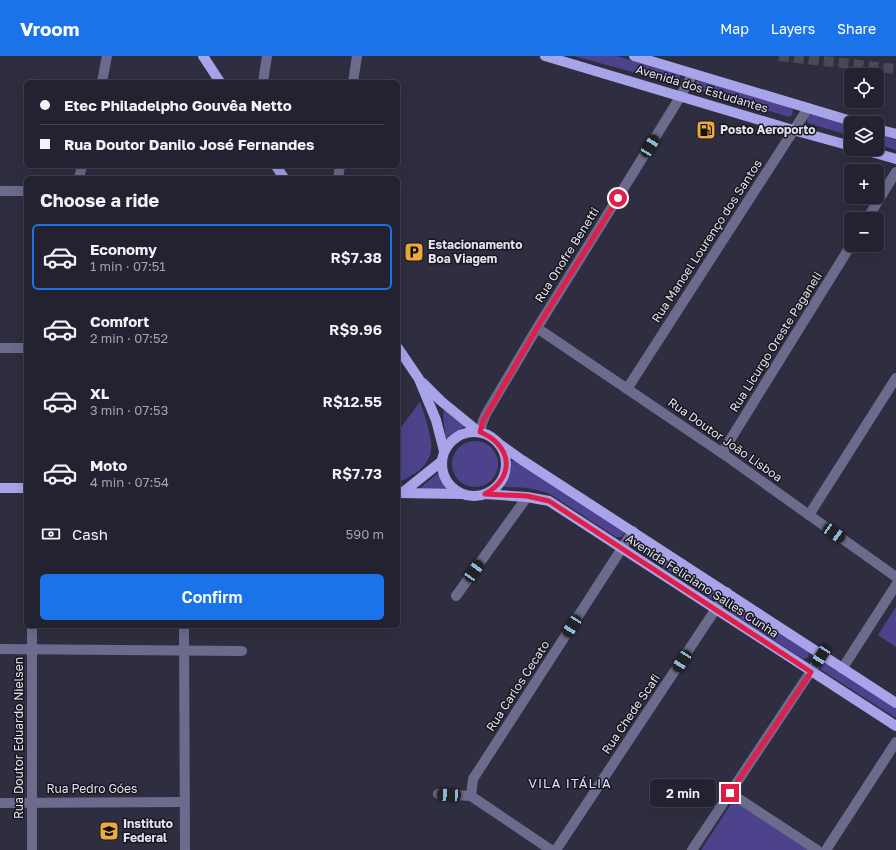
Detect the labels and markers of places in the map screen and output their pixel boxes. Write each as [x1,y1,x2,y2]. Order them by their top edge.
fuel station icon: Posto Aeroporto [695,119,717,141]
place label: Posto Aeroporto [720,122,815,137]
place label: Estacionamento Boa Viagem [428,237,522,266]
parking icon: Estacionamento Boa Viagem [403,241,425,263]
place label: Instituto Federal [123,816,173,845]
school or university icon: Instituto Federal [98,820,120,842]

